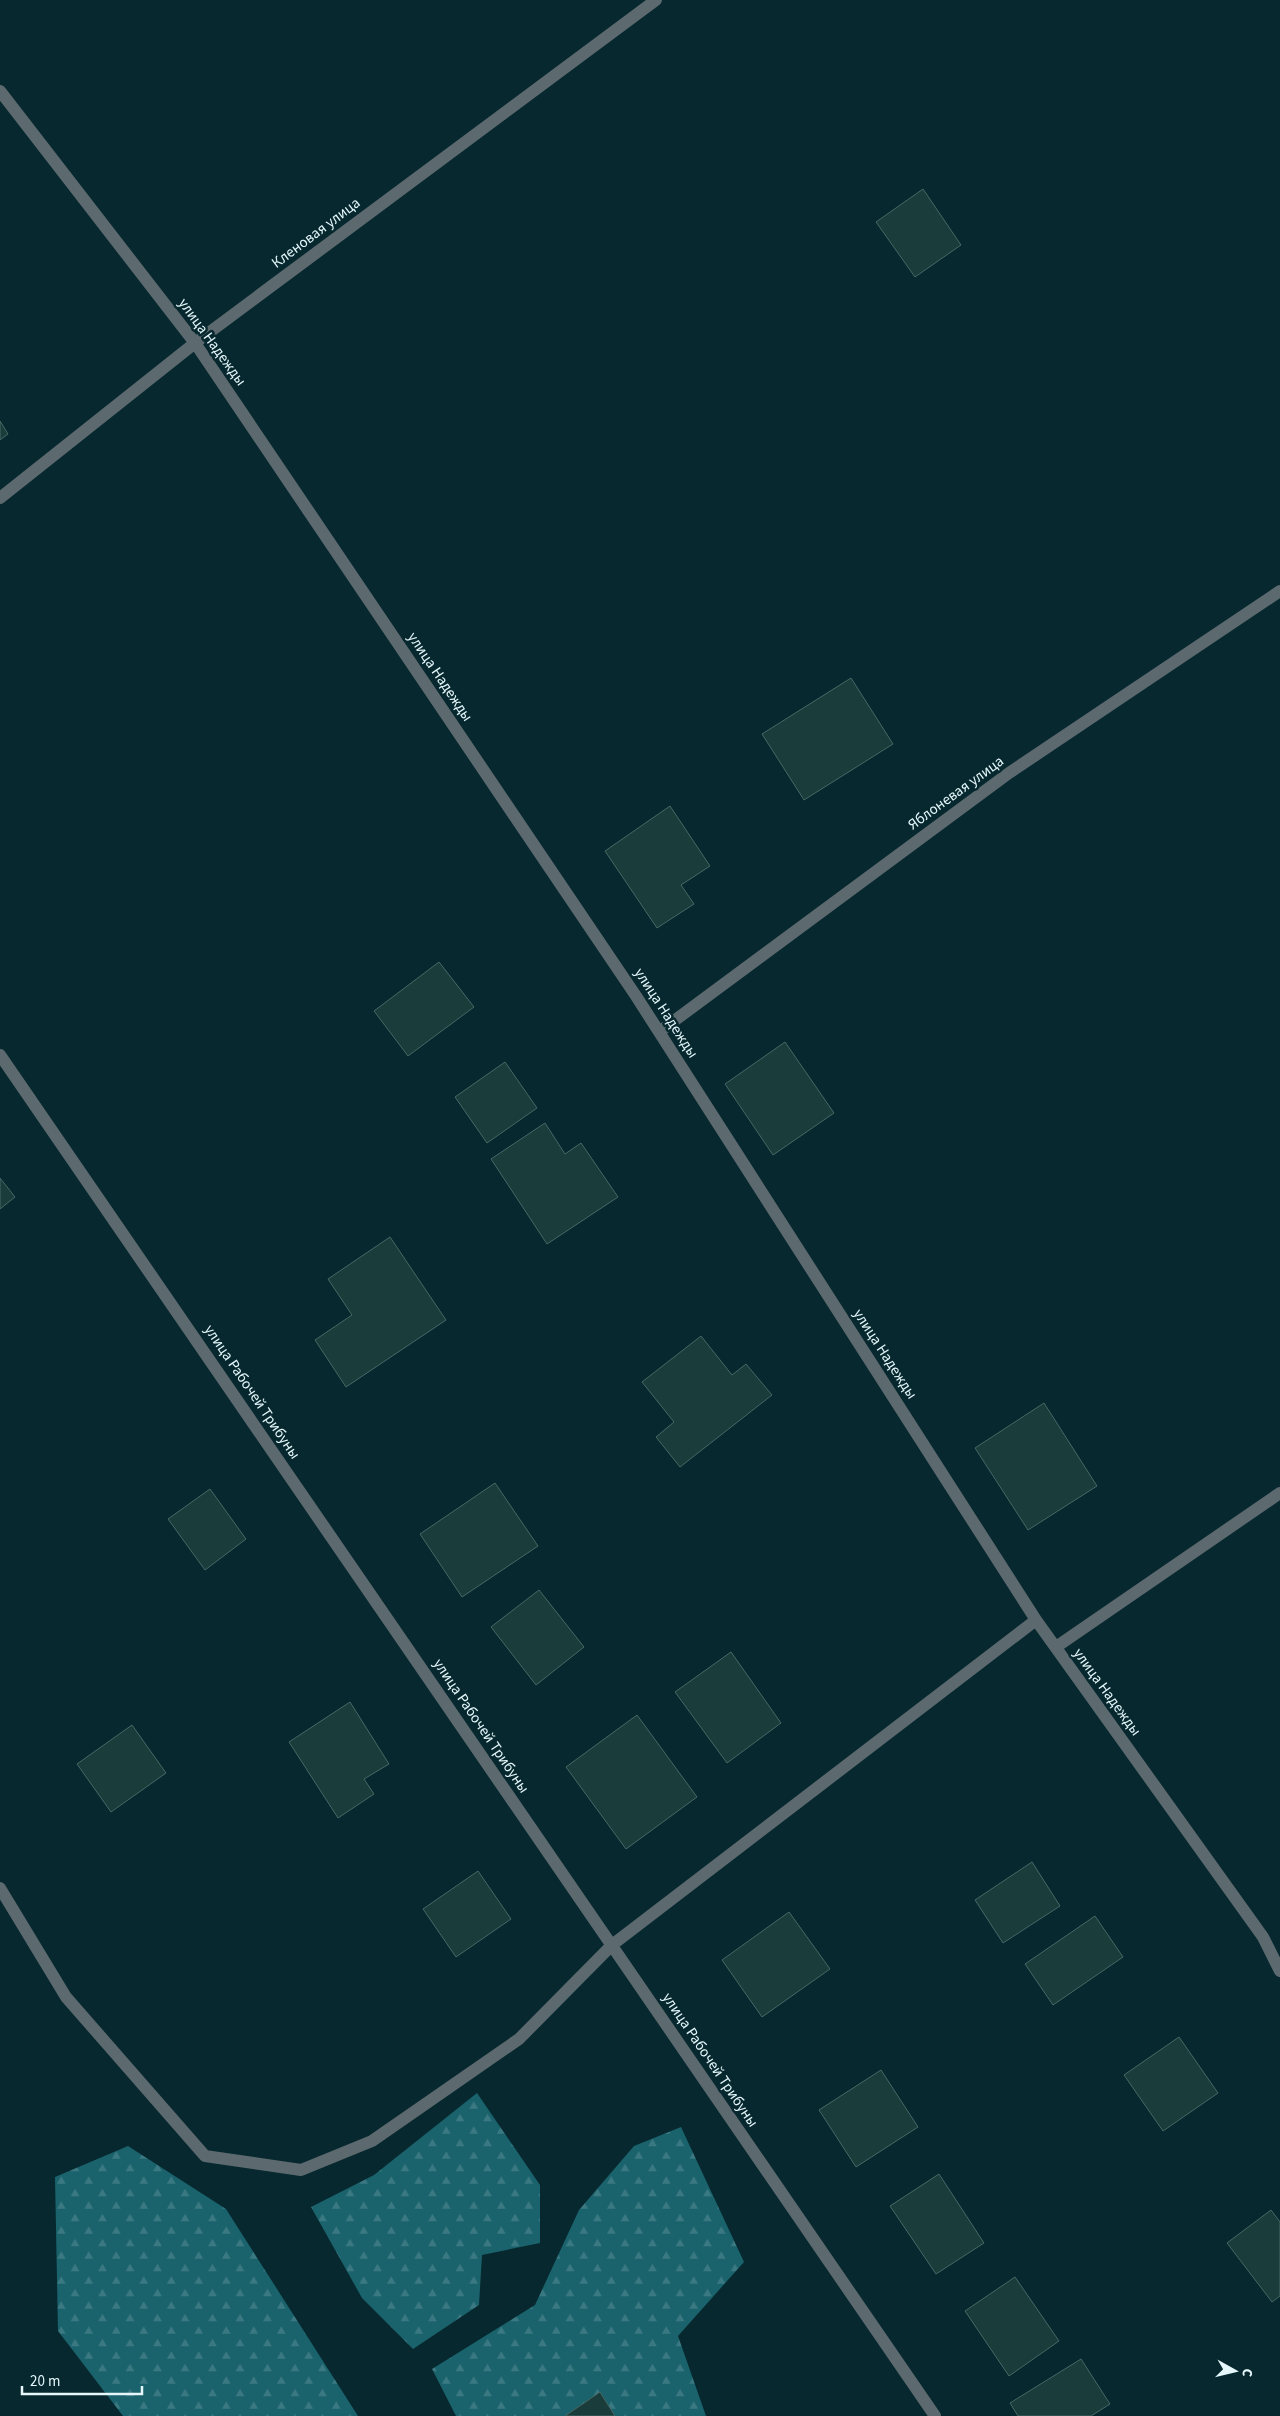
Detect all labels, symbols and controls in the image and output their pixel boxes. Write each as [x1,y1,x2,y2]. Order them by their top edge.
street label: Кленовая улица [267,193,365,273]
street label: улица Надежды [173,294,251,390]
street label: улица Надежды [402,628,478,726]
street label: Яблоневая улица [904,751,1008,835]
street label: улица Надежды [629,964,703,1062]
street label: улица Надежды [848,1305,922,1403]
street label: улица Рабочей Трибуны [199,1320,305,1464]
street label: улица Надежды [1068,1644,1146,1740]
street label: улица Рабочей Трибуны [428,1654,534,1798]
street label: улица Рабочей Трибуны [657,1988,763,2132]
north arrow [1210,2346,1260,2396]
scale bar [22,2364,142,2396]
text: С [1236,2367,1257,2378]
text: 20 m [30,2371,60,2392]

